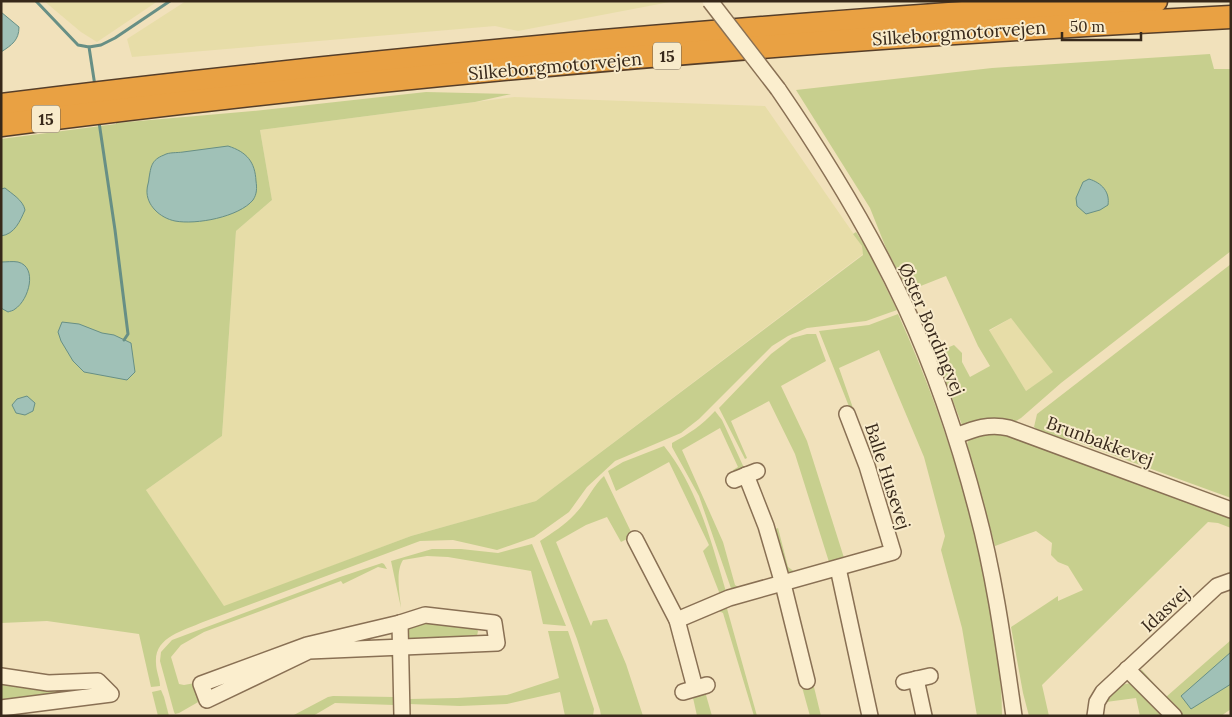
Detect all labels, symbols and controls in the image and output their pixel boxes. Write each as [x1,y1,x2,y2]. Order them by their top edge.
scale bar [1062,10,1141,42]
street label: Silkeborgmotorvejen [871,15,1047,51]
text: 50 m [1070,17,1105,36]
road number: 15 [653,42,681,70]
street label: Silkeborgmotorvejen [467,47,643,85]
road number: 15 [32,106,60,132]
street label: Øster Bordingvej [894,259,970,399]
street label: Brunbakkevej [1043,411,1157,471]
street label: Balle Husevej [860,420,916,532]
street label: Idasvej [1136,581,1194,637]

